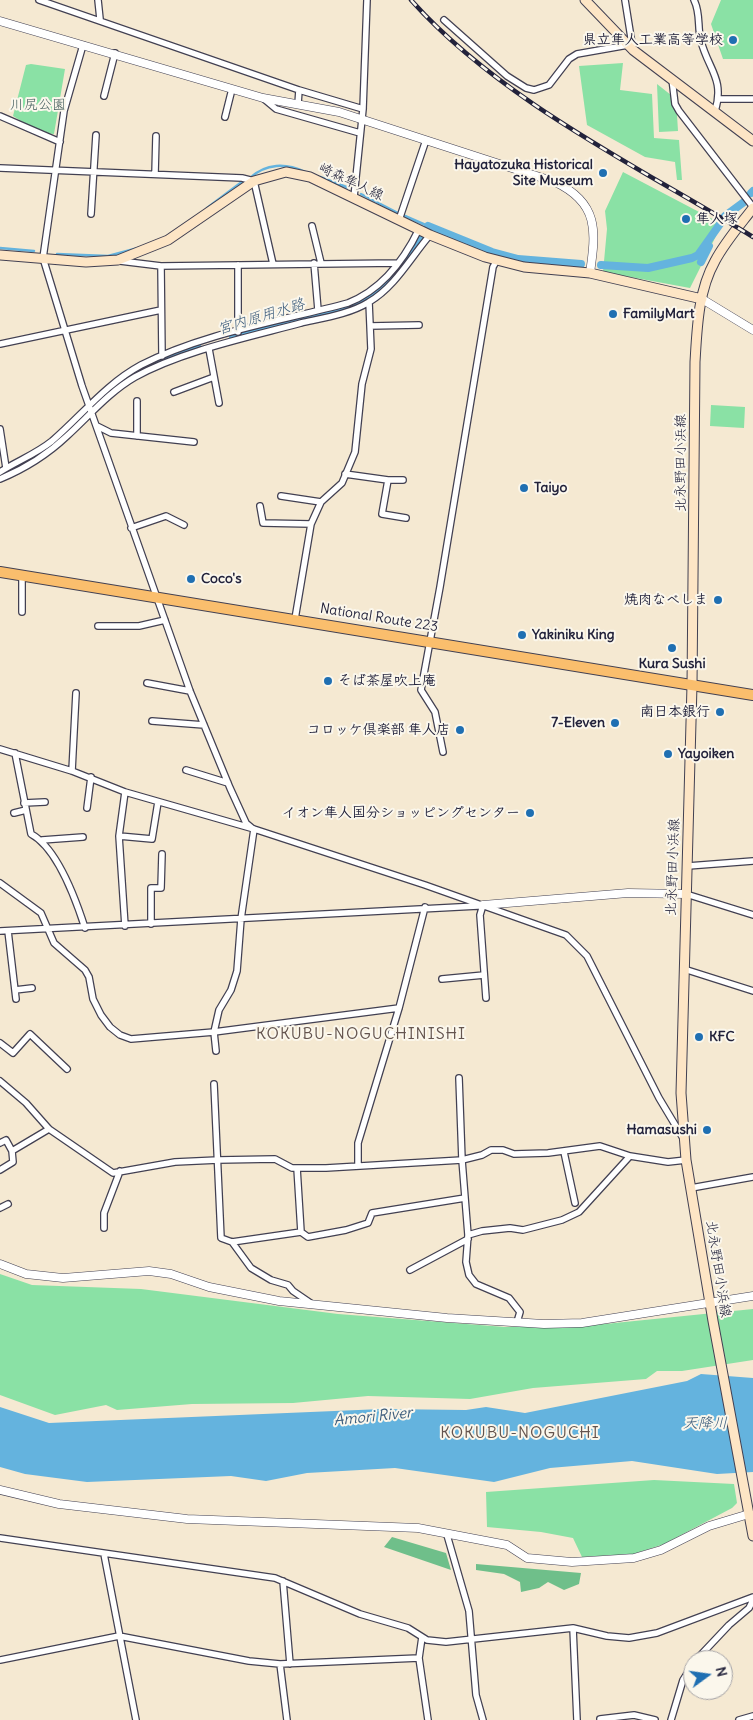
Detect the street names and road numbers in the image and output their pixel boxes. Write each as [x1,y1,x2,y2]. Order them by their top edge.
street label: 崎森隼人線 [316,160,386,204]
street label: 北永野田小浜線 [673,414,689,512]
street label: National Route 223 [319,600,439,636]
street label: 北永野田小浜線 [663,818,683,916]
street label: 北永野田小浜線 [702,1219,734,1319]

